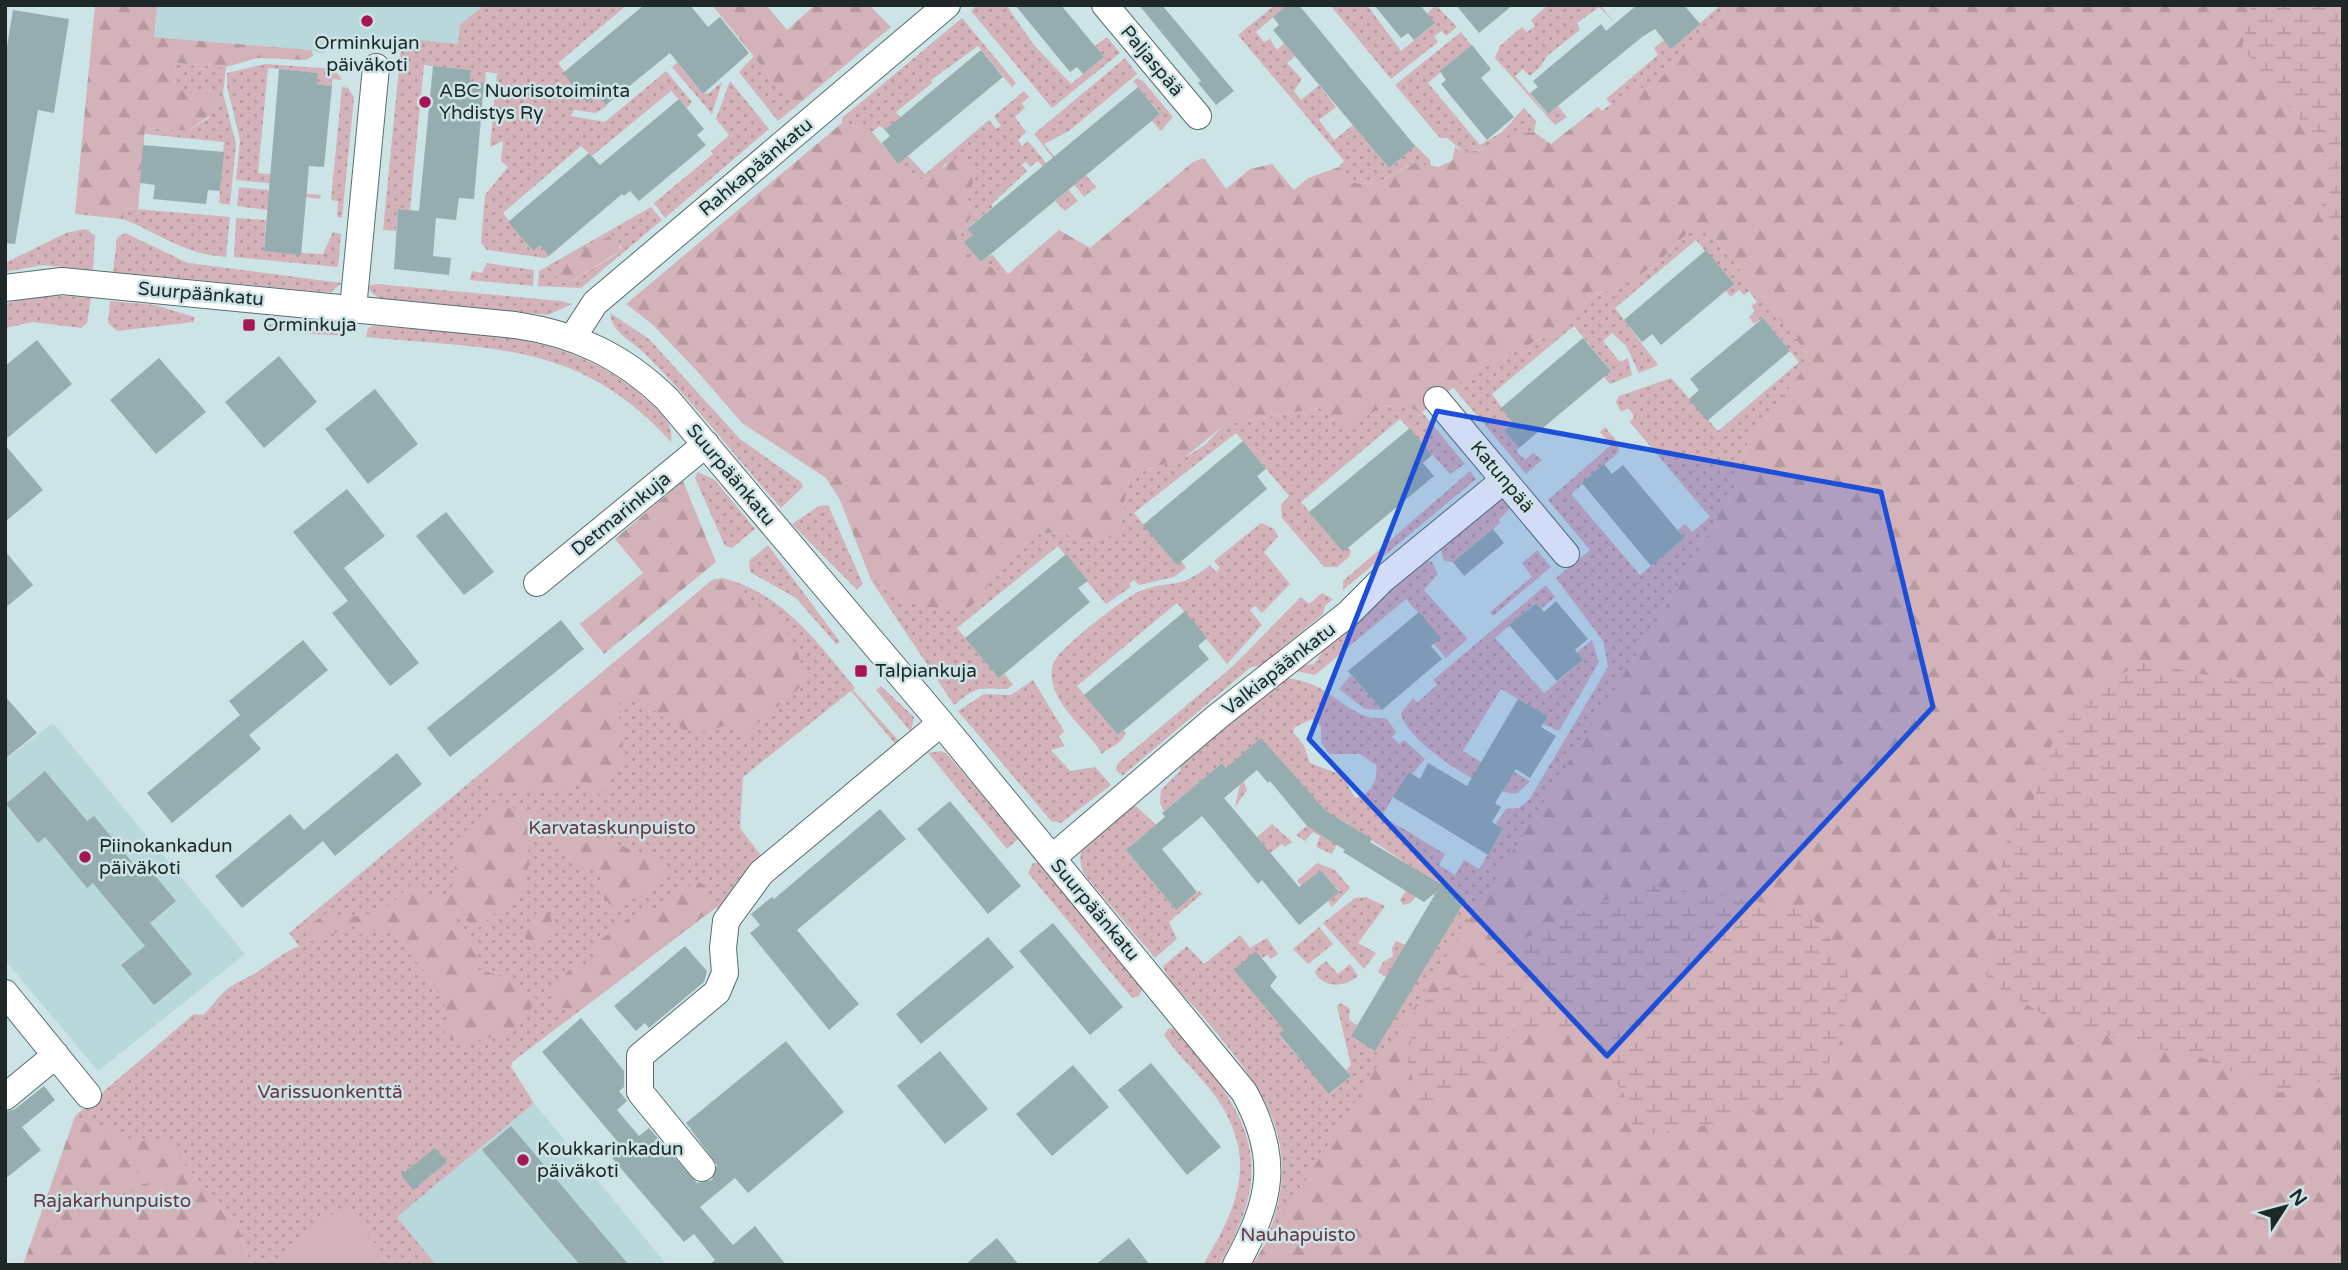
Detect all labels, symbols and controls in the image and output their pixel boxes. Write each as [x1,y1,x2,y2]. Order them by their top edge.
marker: Orminkujan päiväkoti [359,13,375,29]
street label: Paljaspää [1116,21,1188,101]
place label: Orminkujan päiväkoti [314,32,420,76]
place label: ABC Nuorisotoiminta Yhdistys Ry [439,80,630,124]
marker: ABC Nuorisotoiminta Yhdistys Ry [417,94,433,110]
street label: Rahkapäänkatu [695,113,817,221]
street label: Suurpäänkatu [137,278,265,310]
place label: Orminkuja [263,314,357,336]
marker: Orminkuja [241,317,257,333]
street label: Suurpäänkatu [682,420,780,530]
street label: Katunpää [1466,437,1538,517]
street label: Detmarinkuja [567,467,675,561]
street label: Valkiapäänkatu [1218,618,1340,720]
place label: Talpiankuja [875,660,977,682]
marker: Talpiankuja [853,663,869,679]
park label: Karvataskunpuisto [528,817,696,839]
place label: Piinokankadun päiväkoti [99,835,233,879]
marker: Piinokankadun päiväkoti [77,849,93,865]
street label: Suurpäänkatu [1046,855,1144,965]
park label: Varissuonkenttä [257,1081,403,1103]
place label: Koukkarinkadun päiväkoti [537,1138,684,1182]
marker: Koukkarinkadun päiväkoti [515,1152,531,1168]
north arrow [2250,1172,2320,1242]
text: N [2285,1185,2311,1210]
park label: Rajakarhunpuisto [33,1190,191,1212]
park label: Nauhapuisto [1240,1224,1356,1246]

